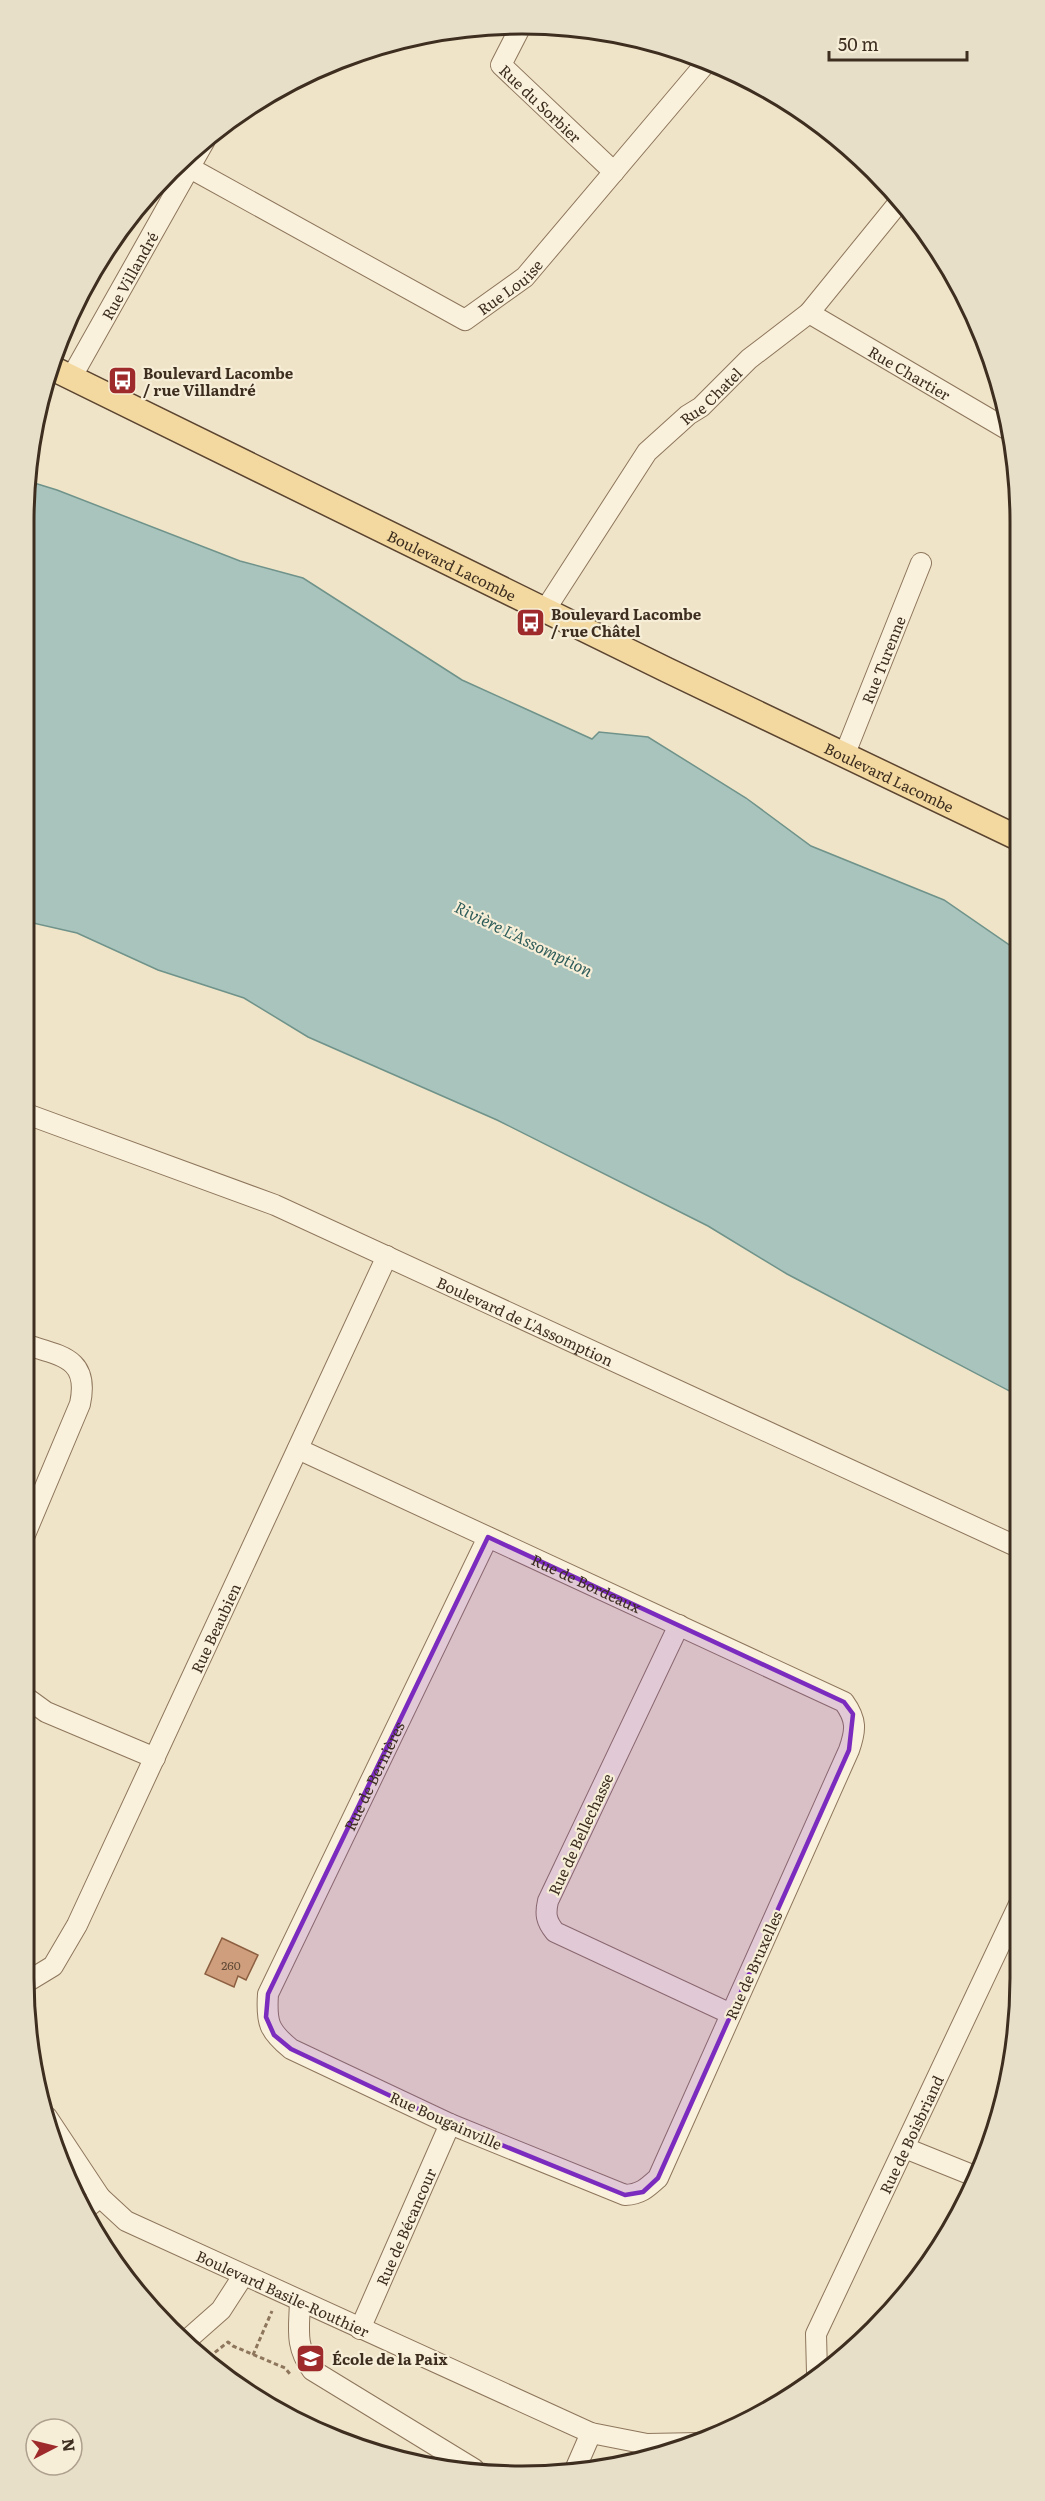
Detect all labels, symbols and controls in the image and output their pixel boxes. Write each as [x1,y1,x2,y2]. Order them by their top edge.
scale bar [829,24,967,62]
text: 50 m [838,30,879,57]
street label: Rue du Sorbier [495,58,587,147]
street label: Rue Villandré [95,227,163,324]
street label: Rue Louise [472,253,547,320]
street label: Rue Chartier [865,339,955,405]
place label: Boulevard Lacombe / rue Villandré [143,361,294,401]
street label: Rue Chatel [674,361,747,429]
bus stop icon: Boulevard Lacombe / rue Villandré [106,365,138,397]
street label: Boulevard Lacombe [384,523,521,606]
place label: Boulevard Lacombe / rue Châtel [551,602,702,642]
bus stop icon: Boulevard Lacombe / rue Châtel [514,606,546,638]
street label: Rue Turenne [855,612,910,707]
street label: Boulevard Lacombe [821,736,958,817]
water label: Rivière L'Assomption [451,894,597,982]
street label: Boulevard de L'Assomption [433,1270,617,1371]
street label: Rue de Bordeaux [528,1547,646,1618]
street label: Rue Beaubien [184,1579,246,1676]
street label: Rue de Bernières [337,1717,409,1834]
street label: Rue de Bellechasse [542,1769,618,1899]
street label: Rue de Bruxelles [719,1907,787,2023]
house number: 260 [221,1956,241,1974]
street label: Rue de Boisbriand [873,2071,948,2197]
street label: Rue Bougainville [386,2085,506,2155]
street label: Rue de Bécancour [369,2164,441,2289]
street label: Boulevard Basile-Routhier [193,2243,373,2342]
school or university icon: École de la Paix [295,2342,327,2374]
place label: École de la Paix [332,2347,448,2370]
north arrow [24,2417,84,2477]
text: N [57,2437,83,2453]

